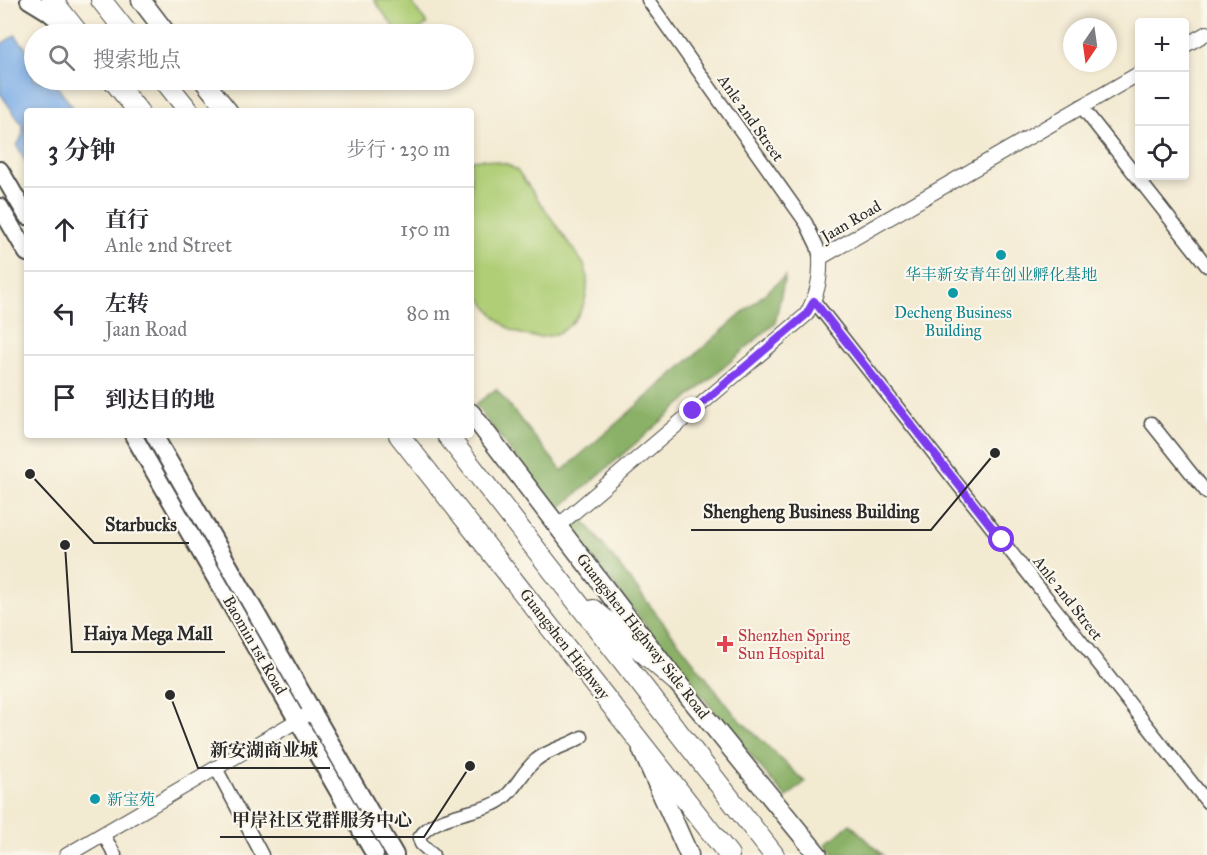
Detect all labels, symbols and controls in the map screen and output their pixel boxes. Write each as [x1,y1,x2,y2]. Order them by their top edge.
north arrow [1063,18,1117,72]
map controls [1135,18,1189,180]
button: + [1135,18,1189,72]
search box [24,24,474,90]
icon: search [45,41,78,74]
text: 搜索地点 [93,46,181,73]
street label: Anle 2nd Street [714,70,788,165]
button: − [1135,72,1189,126]
button: locate [1135,126,1189,180]
text: 3 分钟 [48,134,116,166]
text: 步行 · 230 m [346,137,450,161]
street label: Jaan Road [816,196,885,248]
text: 直行 [105,206,149,233]
icon: ahead [48,213,81,246]
text: 150 m [400,217,450,241]
text: Anle 2nd Street [105,233,232,257]
marker: 华丰新安青年创业孵化基地 [994,248,1008,262]
place label: 华丰新安青年创业孵化基地 [905,265,1097,284]
marker: Decheng Business Building [946,286,960,300]
text: 左转 [105,290,149,317]
icon: left [48,297,81,330]
text: 80 m [407,301,450,325]
place label: Decheng Business Building [894,303,1012,341]
text: Jaan Road [105,317,187,341]
icon: arrive [48,381,81,414]
text: 到达目的地 [105,386,215,413]
route end [679,397,705,423]
callout: Shengheng Business Building [691,494,931,530]
text: Shengheng Business Building [703,501,920,524]
callout: Starbucks [94,507,189,543]
text: Starbucks [105,514,177,536]
route start [988,526,1014,552]
street label: Guangshen Highway Side Road [572,550,713,723]
street label: Anle 2nd Street [1029,551,1107,644]
street label: Guangshen Highway [515,585,614,704]
street label: Baomin 1st Road [219,592,291,698]
callout: Haiya Mega Mall [72,616,225,652]
text: Haiya Mega Mall [83,623,214,646]
place label: Shenzhen Spring Sun Hospital [738,626,851,663]
marker: Shenzhen Spring Sun Hospital [716,635,734,653]
callout: 新安湖商业城 [198,732,330,768]
text: 新安湖商业城 [210,739,318,761]
place label: 新宝苑 [107,790,155,809]
marker: 新宝苑 [88,792,102,806]
callout: 甲岸社区党群服务中心 [220,801,424,837]
text: 甲岸社区党群服务中心 [232,809,412,831]

